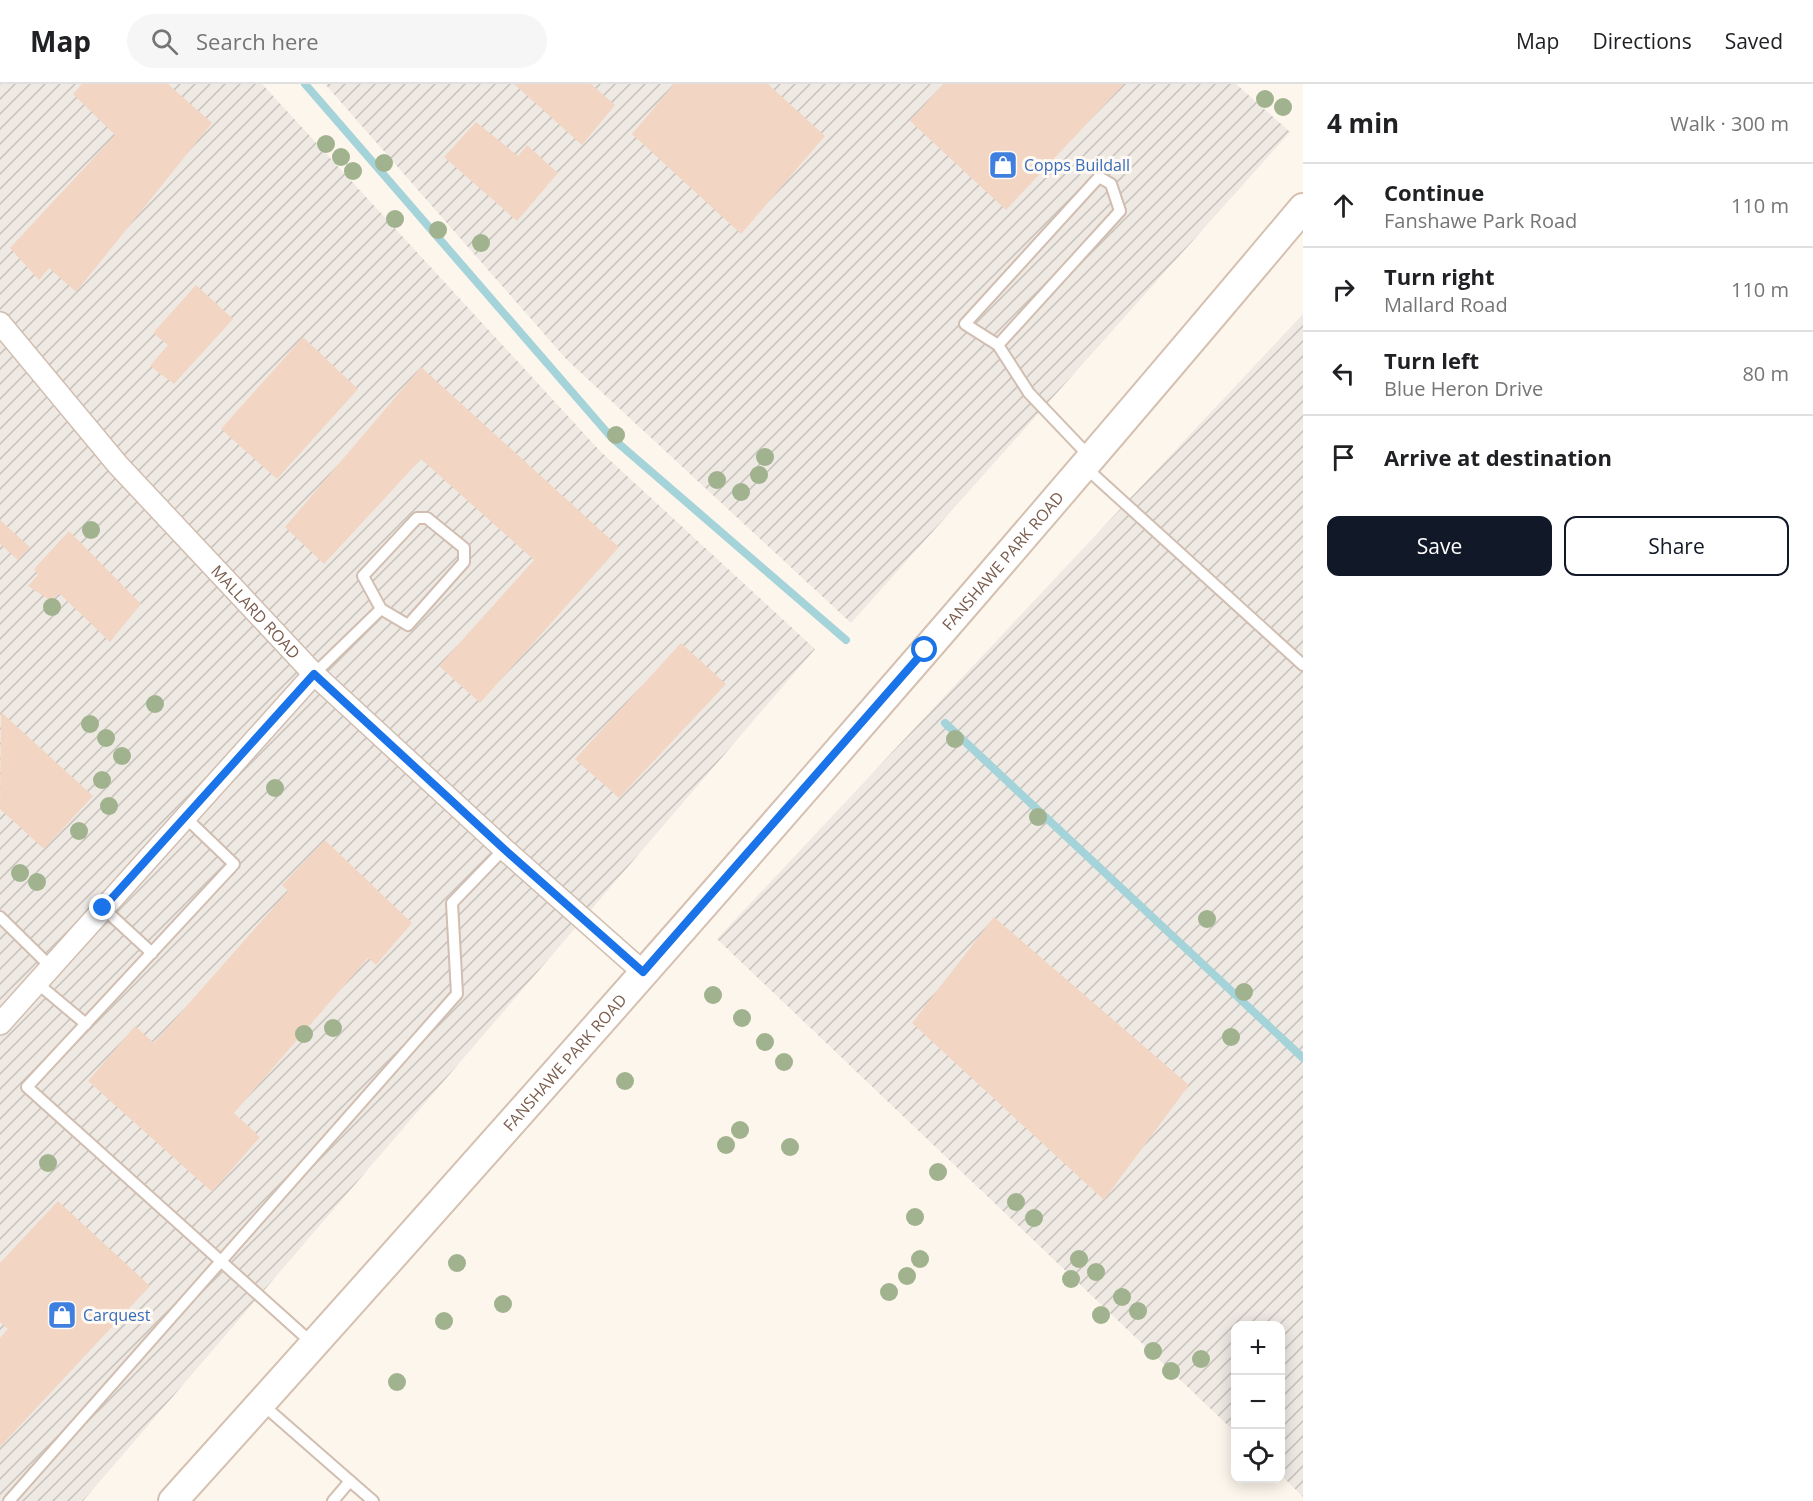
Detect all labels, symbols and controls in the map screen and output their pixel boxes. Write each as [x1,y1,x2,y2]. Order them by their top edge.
search box [127,14,547,68]
text: Map [30,22,91,60]
icon: search [148,25,181,58]
text: Search here [196,26,319,56]
text: Map [1516,27,1559,55]
text: Directions [1592,27,1692,55]
text: Saved [1725,27,1783,55]
text: 4 min [1327,105,1399,141]
text: Walk · 300 m [1670,110,1789,137]
shop icon: Copps Buildall [987,149,1019,181]
place label: Copps Buildall [1024,154,1130,176]
text: Continue [1384,177,1484,207]
icon: ahead [1327,189,1360,222]
text: 110 m [1731,192,1789,219]
text: Fanshawe Park Road [1384,207,1577,234]
text: Turn right [1384,261,1495,291]
icon: right [1327,273,1360,306]
text: 110 m [1731,276,1789,303]
text: Mallard Road [1384,291,1508,318]
text: Turn left [1384,345,1479,375]
icon: left [1327,357,1360,390]
text: 80 m [1742,360,1789,387]
text: Blue Heron Drive [1384,375,1543,402]
icon: arrive [1327,441,1360,474]
text: Arrive at destination [1384,442,1612,472]
street label: FANSHAWE PARK ROAD [937,487,1069,635]
button: Save [1327,516,1552,576]
button: Share [1564,516,1789,576]
street label: MALLARD ROAD [206,560,305,664]
route start [911,636,937,662]
route end [89,894,115,920]
street label: FANSHAWE PARK ROAD [498,989,631,1136]
shop icon: Carquest [46,1299,78,1331]
place label: Carquest [83,1304,151,1326]
map controls [1231,1321,1285,1483]
button: + [1231,1321,1285,1375]
button: − [1231,1375,1285,1429]
button: locate [1231,1429,1285,1483]

